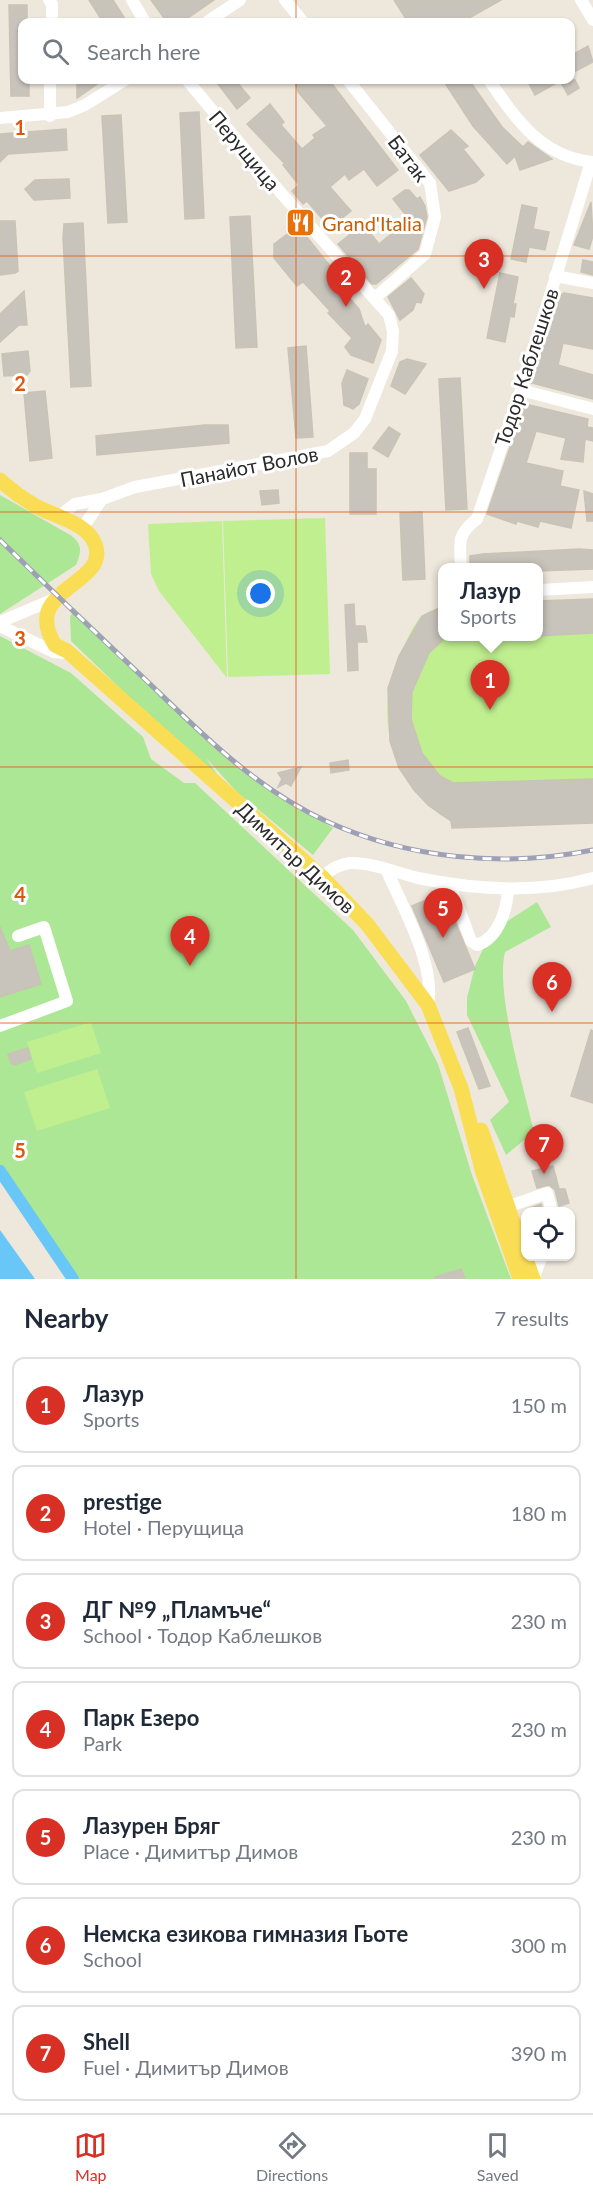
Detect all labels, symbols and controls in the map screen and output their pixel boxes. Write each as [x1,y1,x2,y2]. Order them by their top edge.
search box [18,18,575,84]
icon: search [39,35,72,68]
text: Search here [87,38,200,65]
street label: Перущица [205,105,285,195]
text: 1 [14,115,26,139]
street label: Батак [384,130,435,187]
restaurant icon: Grand'Italia [285,207,317,239]
place label: Grand'Italia [322,211,422,235]
pin: 3 [464,240,504,289]
pin: 2 [326,258,366,307]
street label: Тодор Каблешков [489,285,563,449]
text: 2 [14,371,26,395]
street label: Панайот Волов [178,441,320,491]
popup [438,563,543,641]
text: Лазур [460,577,521,604]
your location [246,579,275,608]
text: Sports [460,604,516,628]
text: 3 [14,626,26,650]
pin: 1 [470,660,510,710]
street label: Димитър Димов [232,796,360,918]
text: 4 [14,882,26,906]
pin: 5 [424,888,462,938]
pin: 4 [170,916,210,966]
pin: 6 [532,962,572,1012]
pin: 7 [524,1124,564,1174]
text: 5 [14,1138,26,1162]
map controls [521,1207,575,1261]
button: locate [521,1207,575,1261]
text: Nearby [24,1302,109,1334]
text: 7 results [494,1306,569,1330]
text: Лазур [83,1380,144,1407]
text: 1 [40,1393,51,1417]
text: 150 m [511,1393,567,1417]
text: Sports [83,1407,139,1431]
text: prestige [83,1488,162,1515]
text: 2 [40,1501,51,1525]
text: 180 m [511,1501,567,1525]
text: Hotel · Перущица [83,1515,244,1539]
text: ДГ №9 „Пламъче“ [83,1596,271,1623]
text: 3 [40,1609,51,1633]
text: 230 m [511,1609,567,1633]
text: School · Тодор Каблешков [83,1623,322,1647]
text: Парк Езеро [83,1704,199,1731]
text: 4 [40,1717,51,1741]
text: 230 m [511,1717,567,1741]
text: Park [83,1731,122,1755]
text: Лазурен Бряг [83,1812,220,1839]
text: 5 [40,1825,51,1849]
text: 230 m [511,1825,567,1849]
text: Place · Димитър Димов [83,1839,298,1863]
text: Немска езикова гимназия Гьоте [83,1920,408,1947]
text: 6 [40,1933,51,1957]
text: 300 m [511,1933,567,1957]
text: School [83,1947,142,1971]
text: Shell [83,2028,130,2055]
text: 7 [40,2041,51,2065]
text: 390 m [511,2041,567,2065]
text: Fuel · Димитър Димов [83,2055,289,2079]
tab: Map [74,2129,107,2184]
tab: Directions [256,2129,328,2184]
tab: Saved [477,2129,519,2184]

